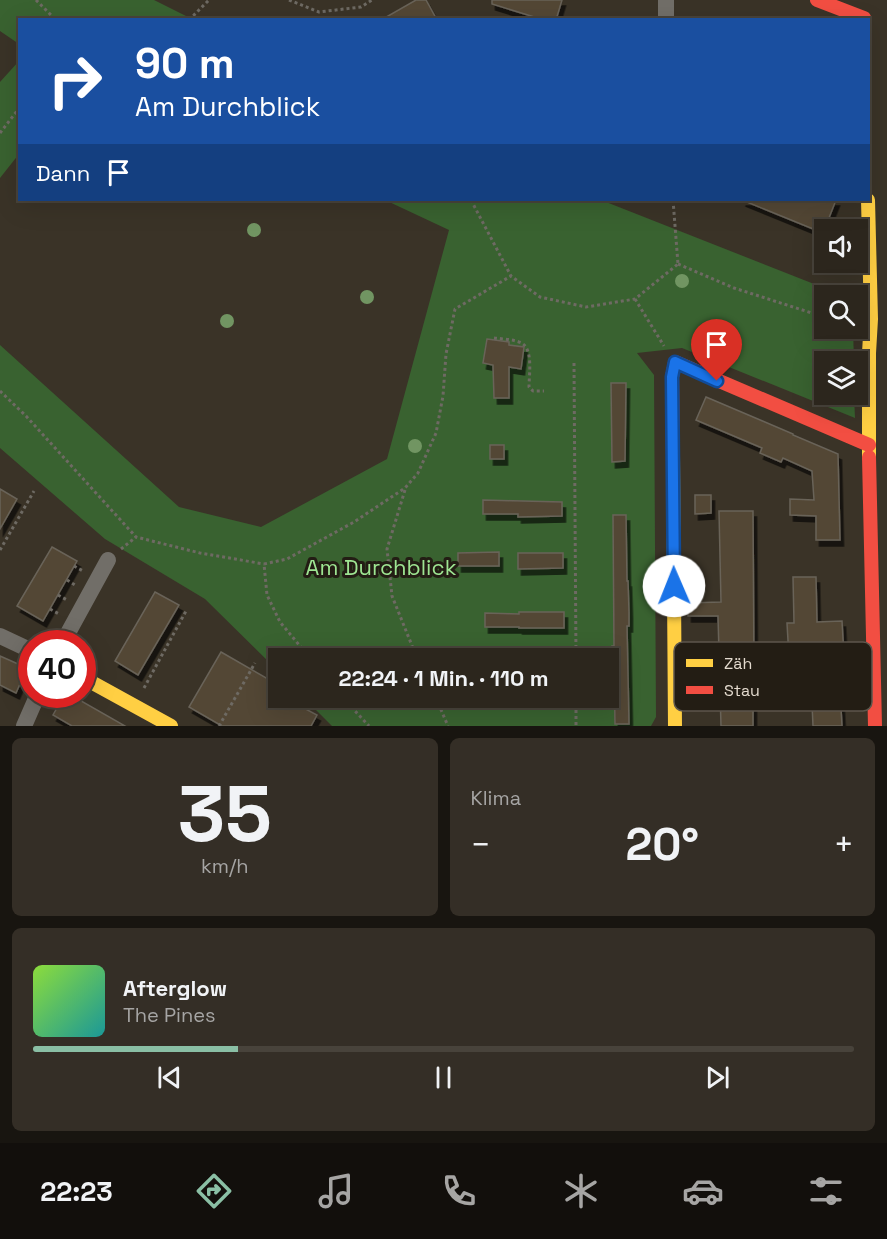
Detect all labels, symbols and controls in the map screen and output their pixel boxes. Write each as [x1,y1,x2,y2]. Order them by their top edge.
text: 90 m [135,37,235,90]
icon: right [36,42,114,120]
text: Am Durchblick [135,89,320,124]
icon: arrive [102,156,135,189]
text: Dann [36,159,90,187]
map controls [814,219,868,405]
button: sound [814,219,868,273]
button: search [814,285,868,339]
pin [691,319,742,381]
icon: arrive [700,328,733,361]
button: layers [814,351,868,405]
park label: Am Durchblick [306,553,457,581]
position arrow [642,554,706,618]
speed limit sign: 40 [18,630,96,708]
legend [674,642,872,711]
text: Zäh [724,653,752,674]
text: 22:24 · 1 Min. · 110 m [338,664,549,692]
text: Stau [724,680,760,701]
text: 35 [178,764,272,864]
text: Klima [471,785,521,811]
text: 20° [625,816,699,873]
text: − [471,824,491,866]
text: + [834,824,854,866]
text: km/h [201,853,249,879]
text: Afterglow [123,974,227,1002]
text: The Pines [123,1002,216,1028]
icon: previous [153,1061,186,1094]
icon: pause [427,1061,460,1094]
icon: next [701,1061,734,1094]
icon: directions [193,1170,235,1212]
icon: music [315,1170,357,1212]
icon: phone [438,1170,480,1212]
icon: climate [560,1170,602,1212]
icon: car [682,1170,724,1212]
icon: filters [805,1170,847,1212]
text: 22:23 [40,1174,113,1209]

